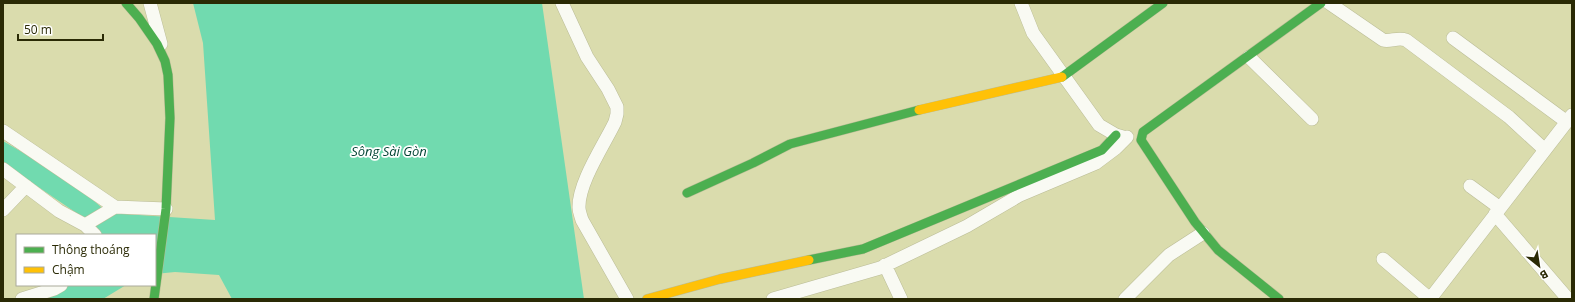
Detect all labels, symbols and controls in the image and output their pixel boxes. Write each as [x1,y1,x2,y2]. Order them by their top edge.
scale bar [18,16,103,42]
text: 50 m [24,21,52,38]
water label: Sông Sài Gòn [351,142,427,160]
legend [16,234,156,286]
text: Thông thoáng [52,241,130,258]
north arrow [1519,246,1559,286]
text: Chậm [52,261,85,278]
text: B [1537,267,1551,283]

